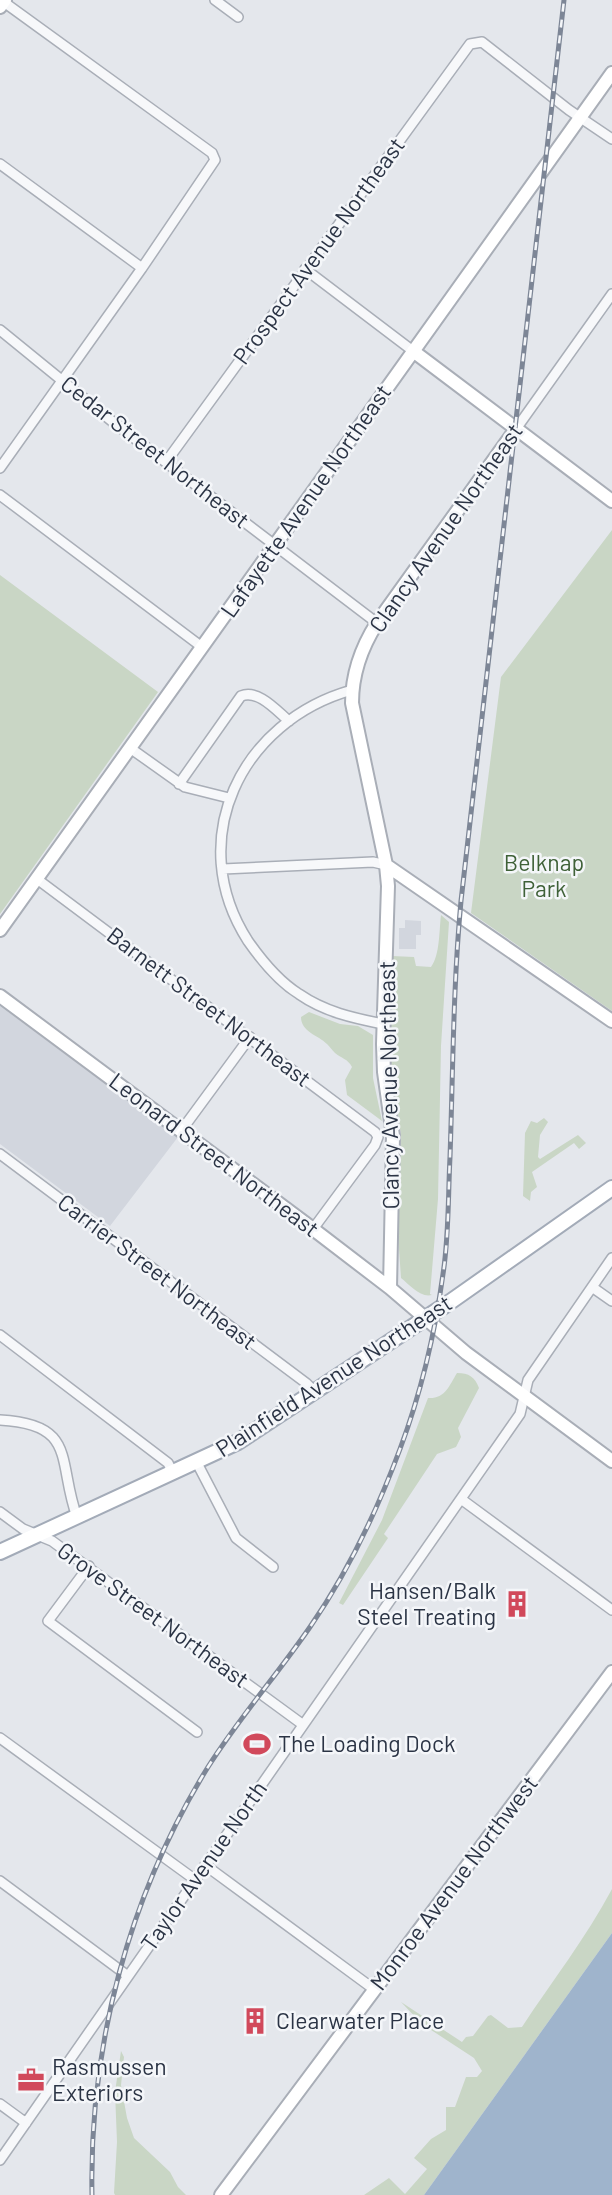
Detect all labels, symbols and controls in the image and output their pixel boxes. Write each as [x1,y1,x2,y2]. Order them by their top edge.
street label: Prospect Avenue Northeast [226,132,410,369]
street label: Cedar Street Northeast [56,369,255,534]
street label: Lafayette Avenue Northeast [214,379,396,622]
street label: Clancy Avenue Northeast [362,418,528,637]
park label: Belknap Park [504,848,584,902]
street label: Barnett Street Northeast [102,920,317,1092]
street label: Clancy Avenue Northeast [372,960,404,1210]
street label: Leonard Street Northeast [104,1066,325,1242]
street label: Carrier Street Northeast [53,1187,262,1355]
street label: Plainfield Avenue Northeast [210,1288,457,1462]
street label: Grove Street Northeast [52,1535,255,1693]
place label: Hansen/Balk Steel Treating [357,1576,496,1630]
building icon: Hansen/Balk Steel Treating [502,1589,532,1619]
sports icon: The Loading Dock [242,1729,272,1759]
place label: The Loading Dock [278,1729,456,1757]
street label: Monroe Avenue Northwest [363,1769,543,1995]
street label: Taylor Avenue North [134,1775,272,1956]
building icon: Clearwater Place [240,2006,270,2036]
place label: Clearwater Place [276,2006,444,2034]
place label: Rasmussen Exteriors [52,2052,167,2106]
office icon: Rasmussen Exteriors [16,2065,46,2095]

